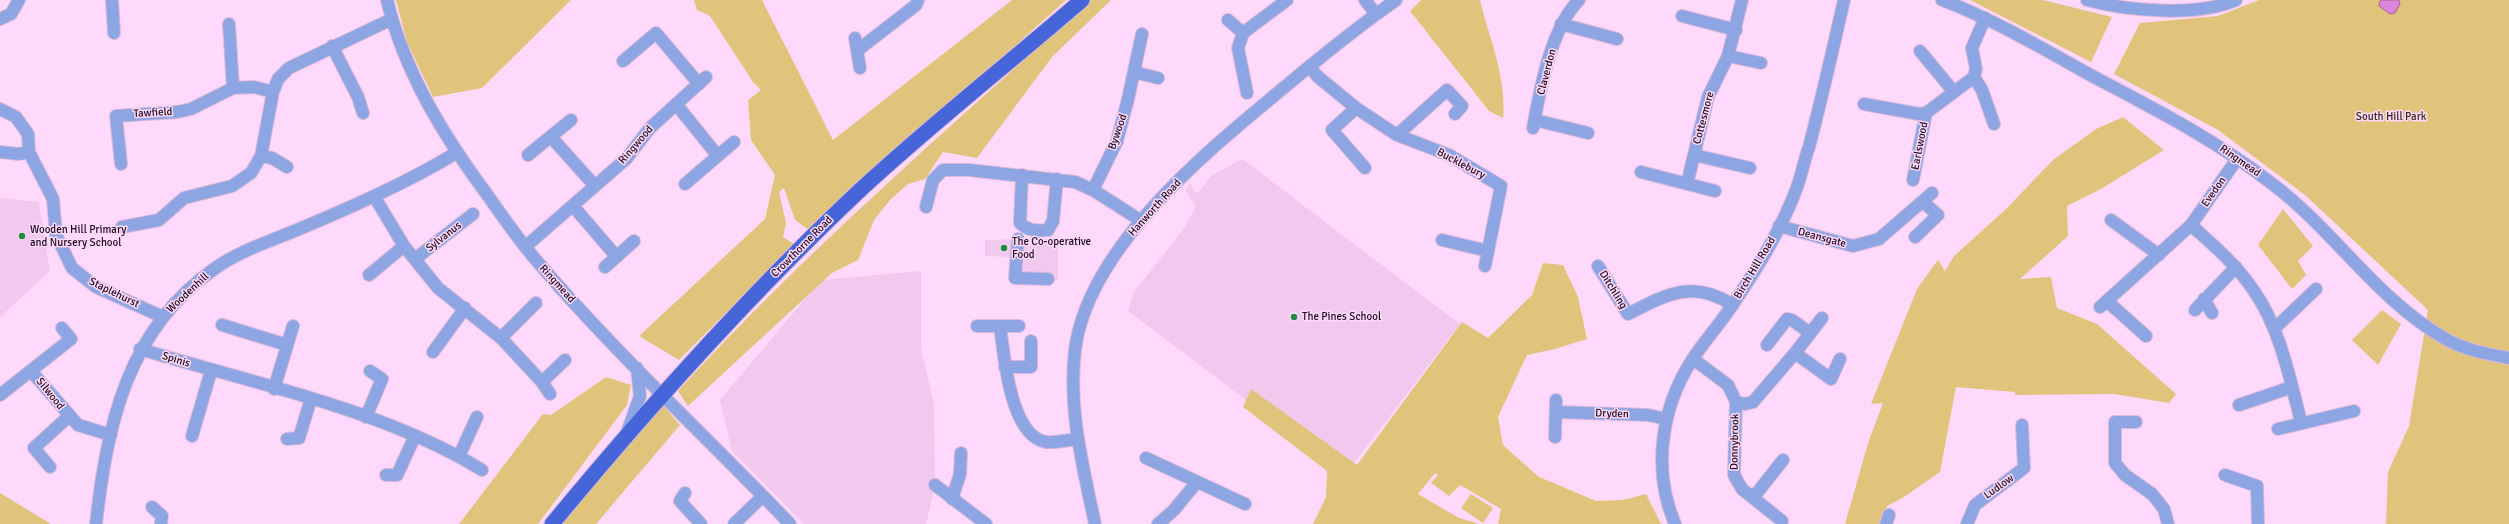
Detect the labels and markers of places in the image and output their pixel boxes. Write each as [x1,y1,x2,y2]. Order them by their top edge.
place label: Wooden Hill Primary and Nursery School [30,223,126,249]
marker: Wooden Hill Primary and Nursery School [17,231,27,241]
place label: The Co-operative Food [1012,235,1091,261]
marker: The Co-operative Food [999,243,1009,253]
place label: The Pines School [1302,310,1381,324]
marker: The Pines School [1289,312,1299,322]

